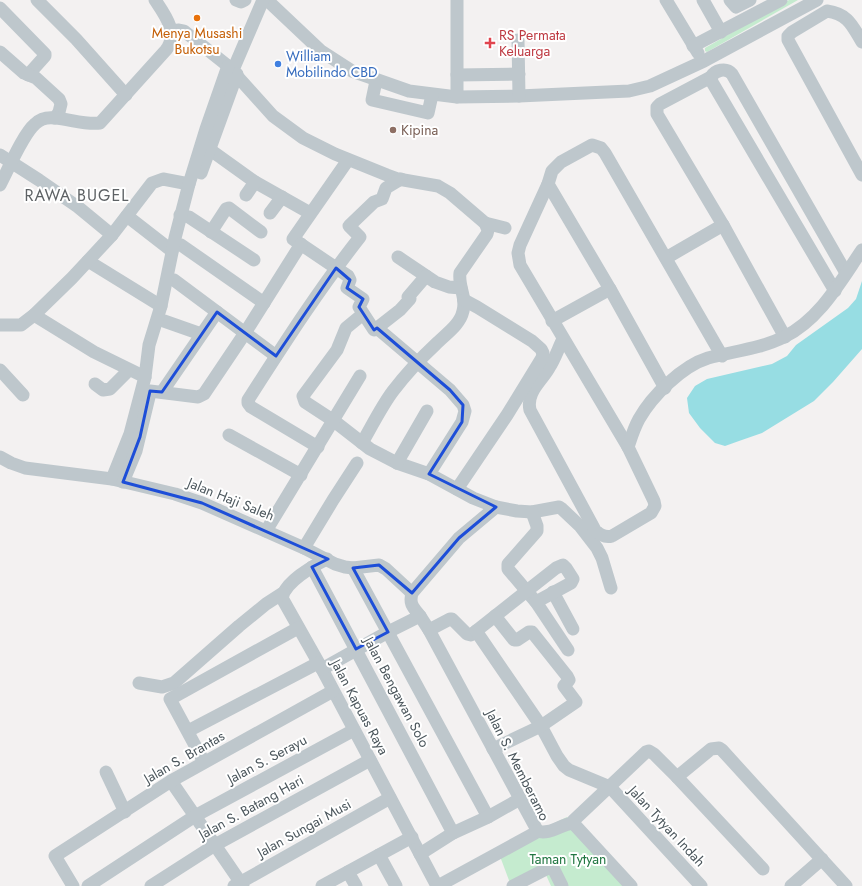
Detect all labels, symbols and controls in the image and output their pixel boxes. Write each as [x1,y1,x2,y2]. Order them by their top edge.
marker: Menya Musashi Bukotsu [192,13,202,23]
place label: Menya Musashi Bukotsu [152,23,242,59]
place label: RS Permata Keluarga [499,25,566,61]
marker: RS Permata Keluarga [484,37,496,49]
place label: William Mobilindo CBD [286,46,378,82]
marker: William Mobilindo CBD [273,59,283,69]
place label: Kipina [401,120,438,140]
marker: Kipina [388,125,398,135]
district label: RAWA BUGEL [25,184,129,207]
street label: Jalan Haji Saleh [183,472,277,525]
street label: Jalan Bengawan Solo [358,631,435,751]
street label: Jalan Kapuas Raya [325,654,394,758]
street label: Jalan S. Memberamo [480,704,555,824]
street label: Jalan S. Brantas [138,726,228,789]
street label: Jalan S. Serayu [222,730,310,789]
street label: Jalan S. Batang Hari [193,770,307,845]
street label: Jalan Tytyan Indah [623,780,710,871]
street label: Jalan Sungai Musi [252,794,355,863]
park label: Taman Tytyan [530,849,606,869]

